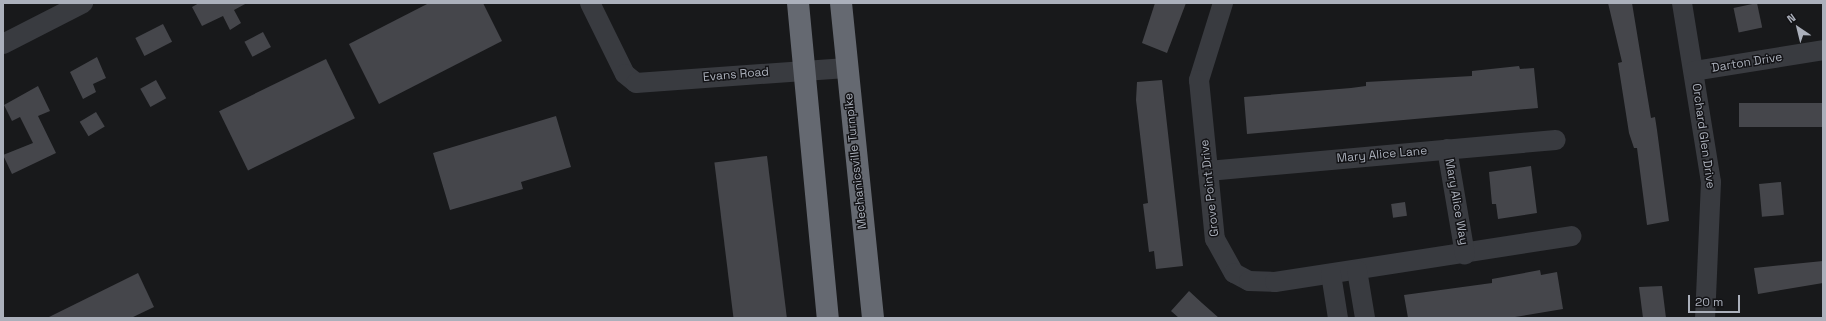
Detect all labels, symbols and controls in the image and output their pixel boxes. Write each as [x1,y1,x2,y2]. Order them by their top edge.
north arrow [1778,8,1818,48]
text: N [1784,10,1798,26]
street label: Darton Drive [1711,50,1783,76]
street label: Evans Road [702,65,770,85]
street label: Orchard Glen Drive [1688,82,1718,190]
street label: Mechanicsville Turnpike [842,92,870,230]
street label: Grove Point Drive [1198,139,1222,237]
street label: Mary Alice Lane [1336,144,1428,166]
street label: Mary Alice Way [1441,158,1471,246]
scale bar [1690,287,1742,313]
text: 20 m [1695,294,1723,310]

